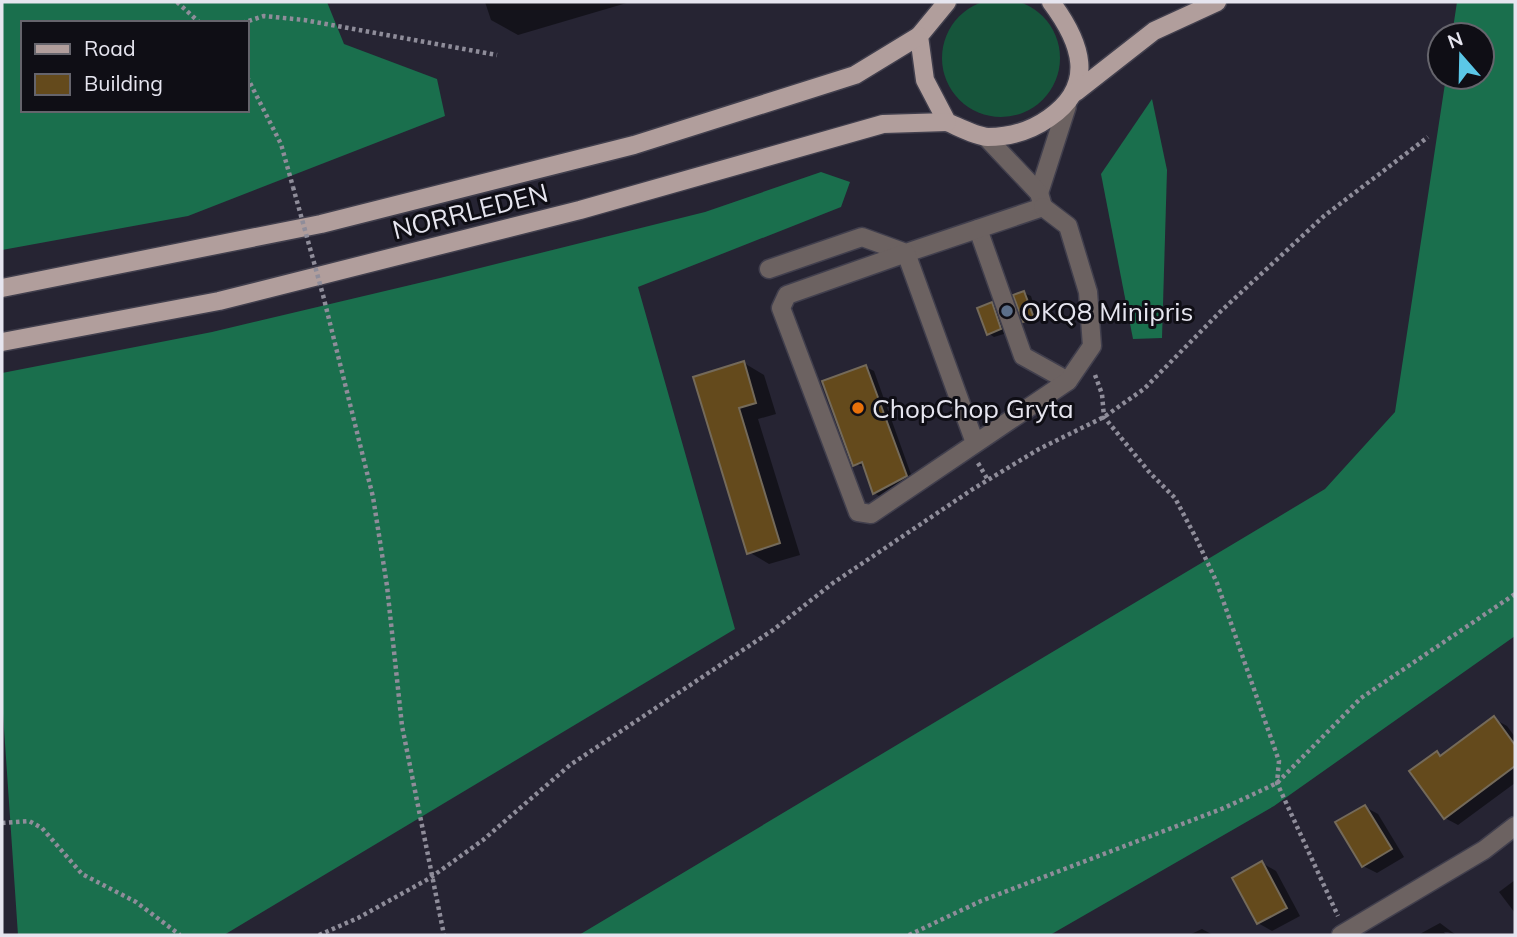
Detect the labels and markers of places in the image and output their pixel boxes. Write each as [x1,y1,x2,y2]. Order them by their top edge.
place label: OKQ8 Minipris [1021,295,1193,328]
marker: OKQ8 Minipris [999,303,1015,319]
place label: ChopChop Gryta [872,392,1074,425]
marker: ChopChop Gryta [850,400,866,416]

